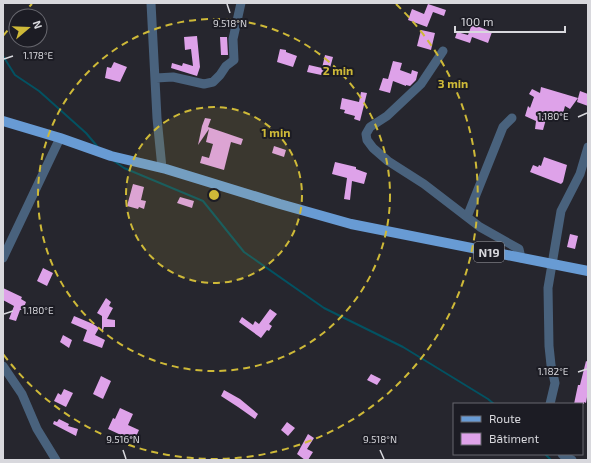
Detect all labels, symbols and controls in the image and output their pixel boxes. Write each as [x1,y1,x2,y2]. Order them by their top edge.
north arrow [8,8,48,48]
scale bar [455,8,565,34]
text: 100 m [461,14,493,28]
text: 9.518°N [213,17,247,29]
text: N [30,19,45,31]
text: 1.178°E [23,49,54,61]
text: 2 min [323,63,353,77]
text: 3 min [438,76,468,90]
text: 1.180°E [537,110,569,122]
text: 1 min [262,125,290,139]
centre of rings [207,188,221,202]
road number: N19 [474,242,504,262]
text: 1.180°E [22,304,54,316]
text: 1.182°E [538,365,569,377]
legend [453,403,583,455]
text: Route [489,411,521,425]
text: Bâtiment [489,431,540,445]
text: 9.516°N [106,433,140,445]
text: 9.518°N [363,433,397,445]

